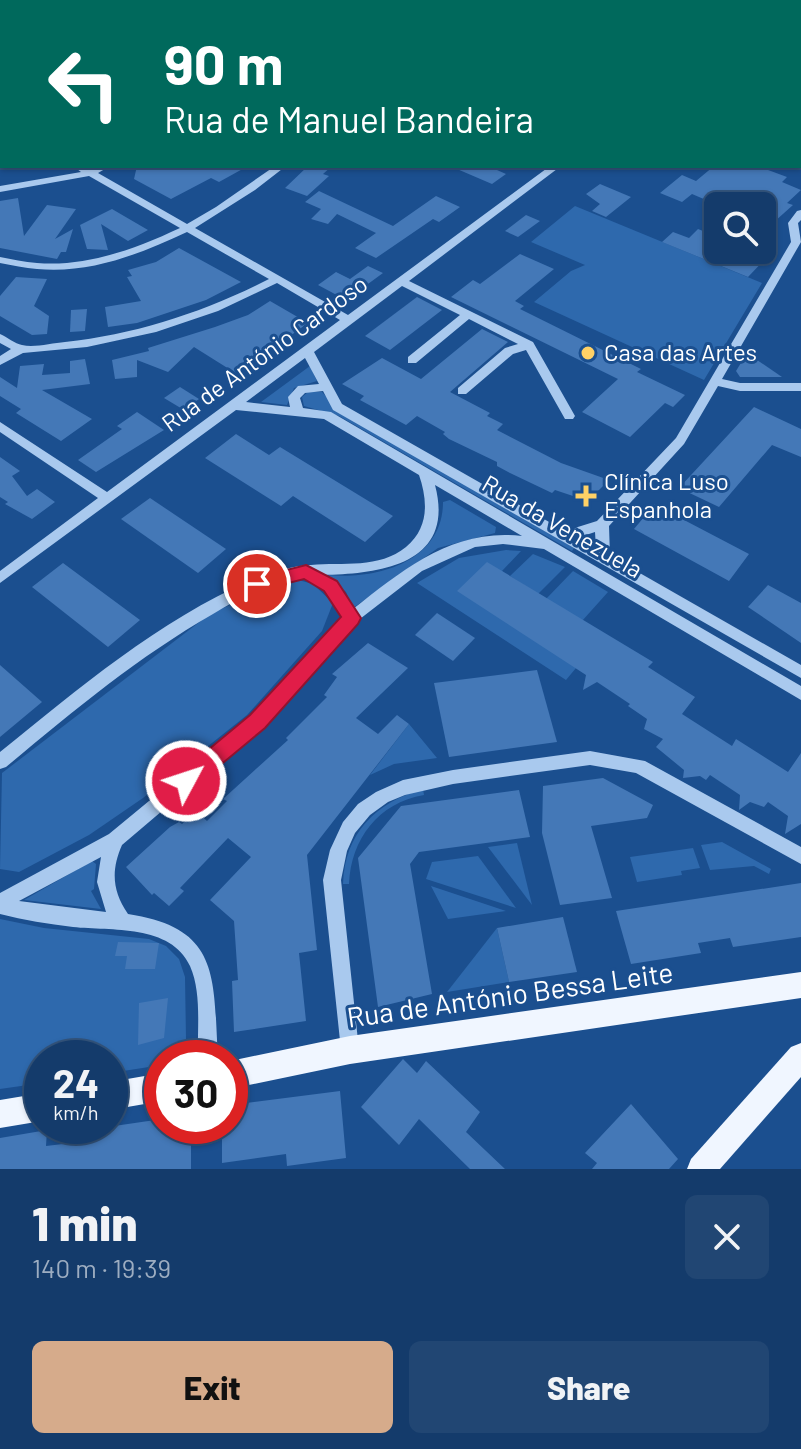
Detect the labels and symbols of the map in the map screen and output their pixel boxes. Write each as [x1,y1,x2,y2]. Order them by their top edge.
street label: Rua de António Cardoso [156,268,373,437]
place label: Casa das Artes [604,337,757,366]
marker: Casa das Artes [579,344,597,362]
place label: Clínica Luso Espanhola [604,466,729,523]
street label: Rua da Venezuela [477,468,648,583]
marker: Clínica Luso Espanhola [575,485,597,507]
pin [223,550,291,618]
position arrow [144,739,228,823]
street label: Rua de António Bessa Leite [345,954,675,1034]
speed limit sign: 30 [144,1040,248,1144]

